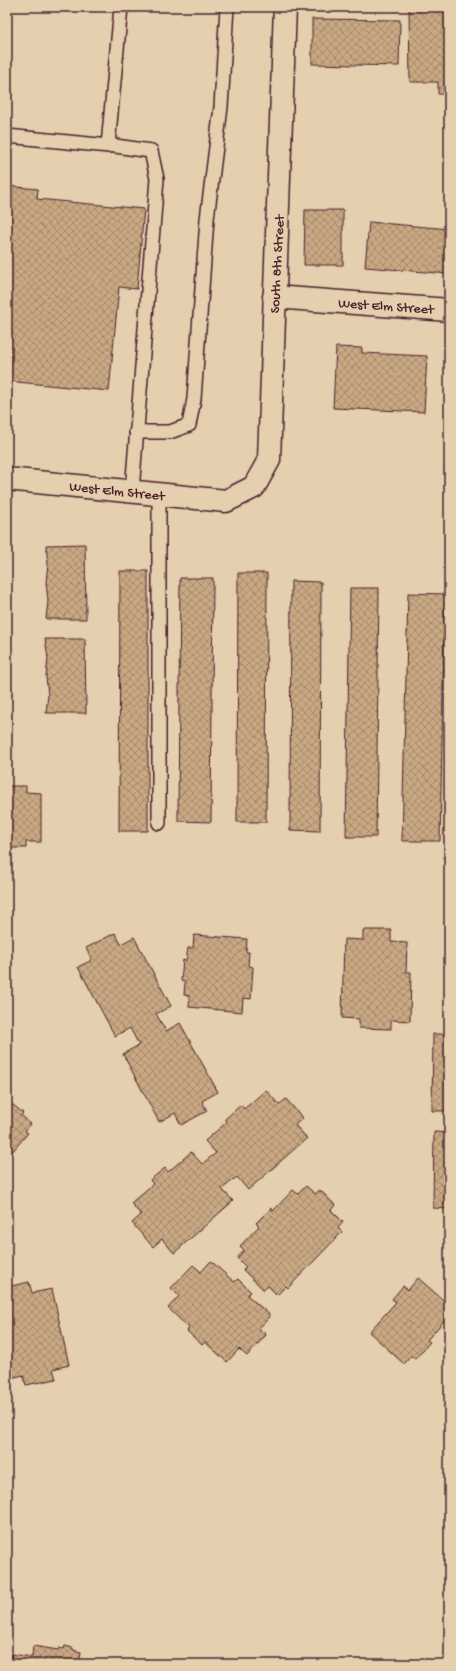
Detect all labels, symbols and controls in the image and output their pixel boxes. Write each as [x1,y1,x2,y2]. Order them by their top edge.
street label: South 8th Street [267,213,290,314]
street label: West Elm Street [337,296,435,319]
street label: West Elm Street [68,479,166,506]

